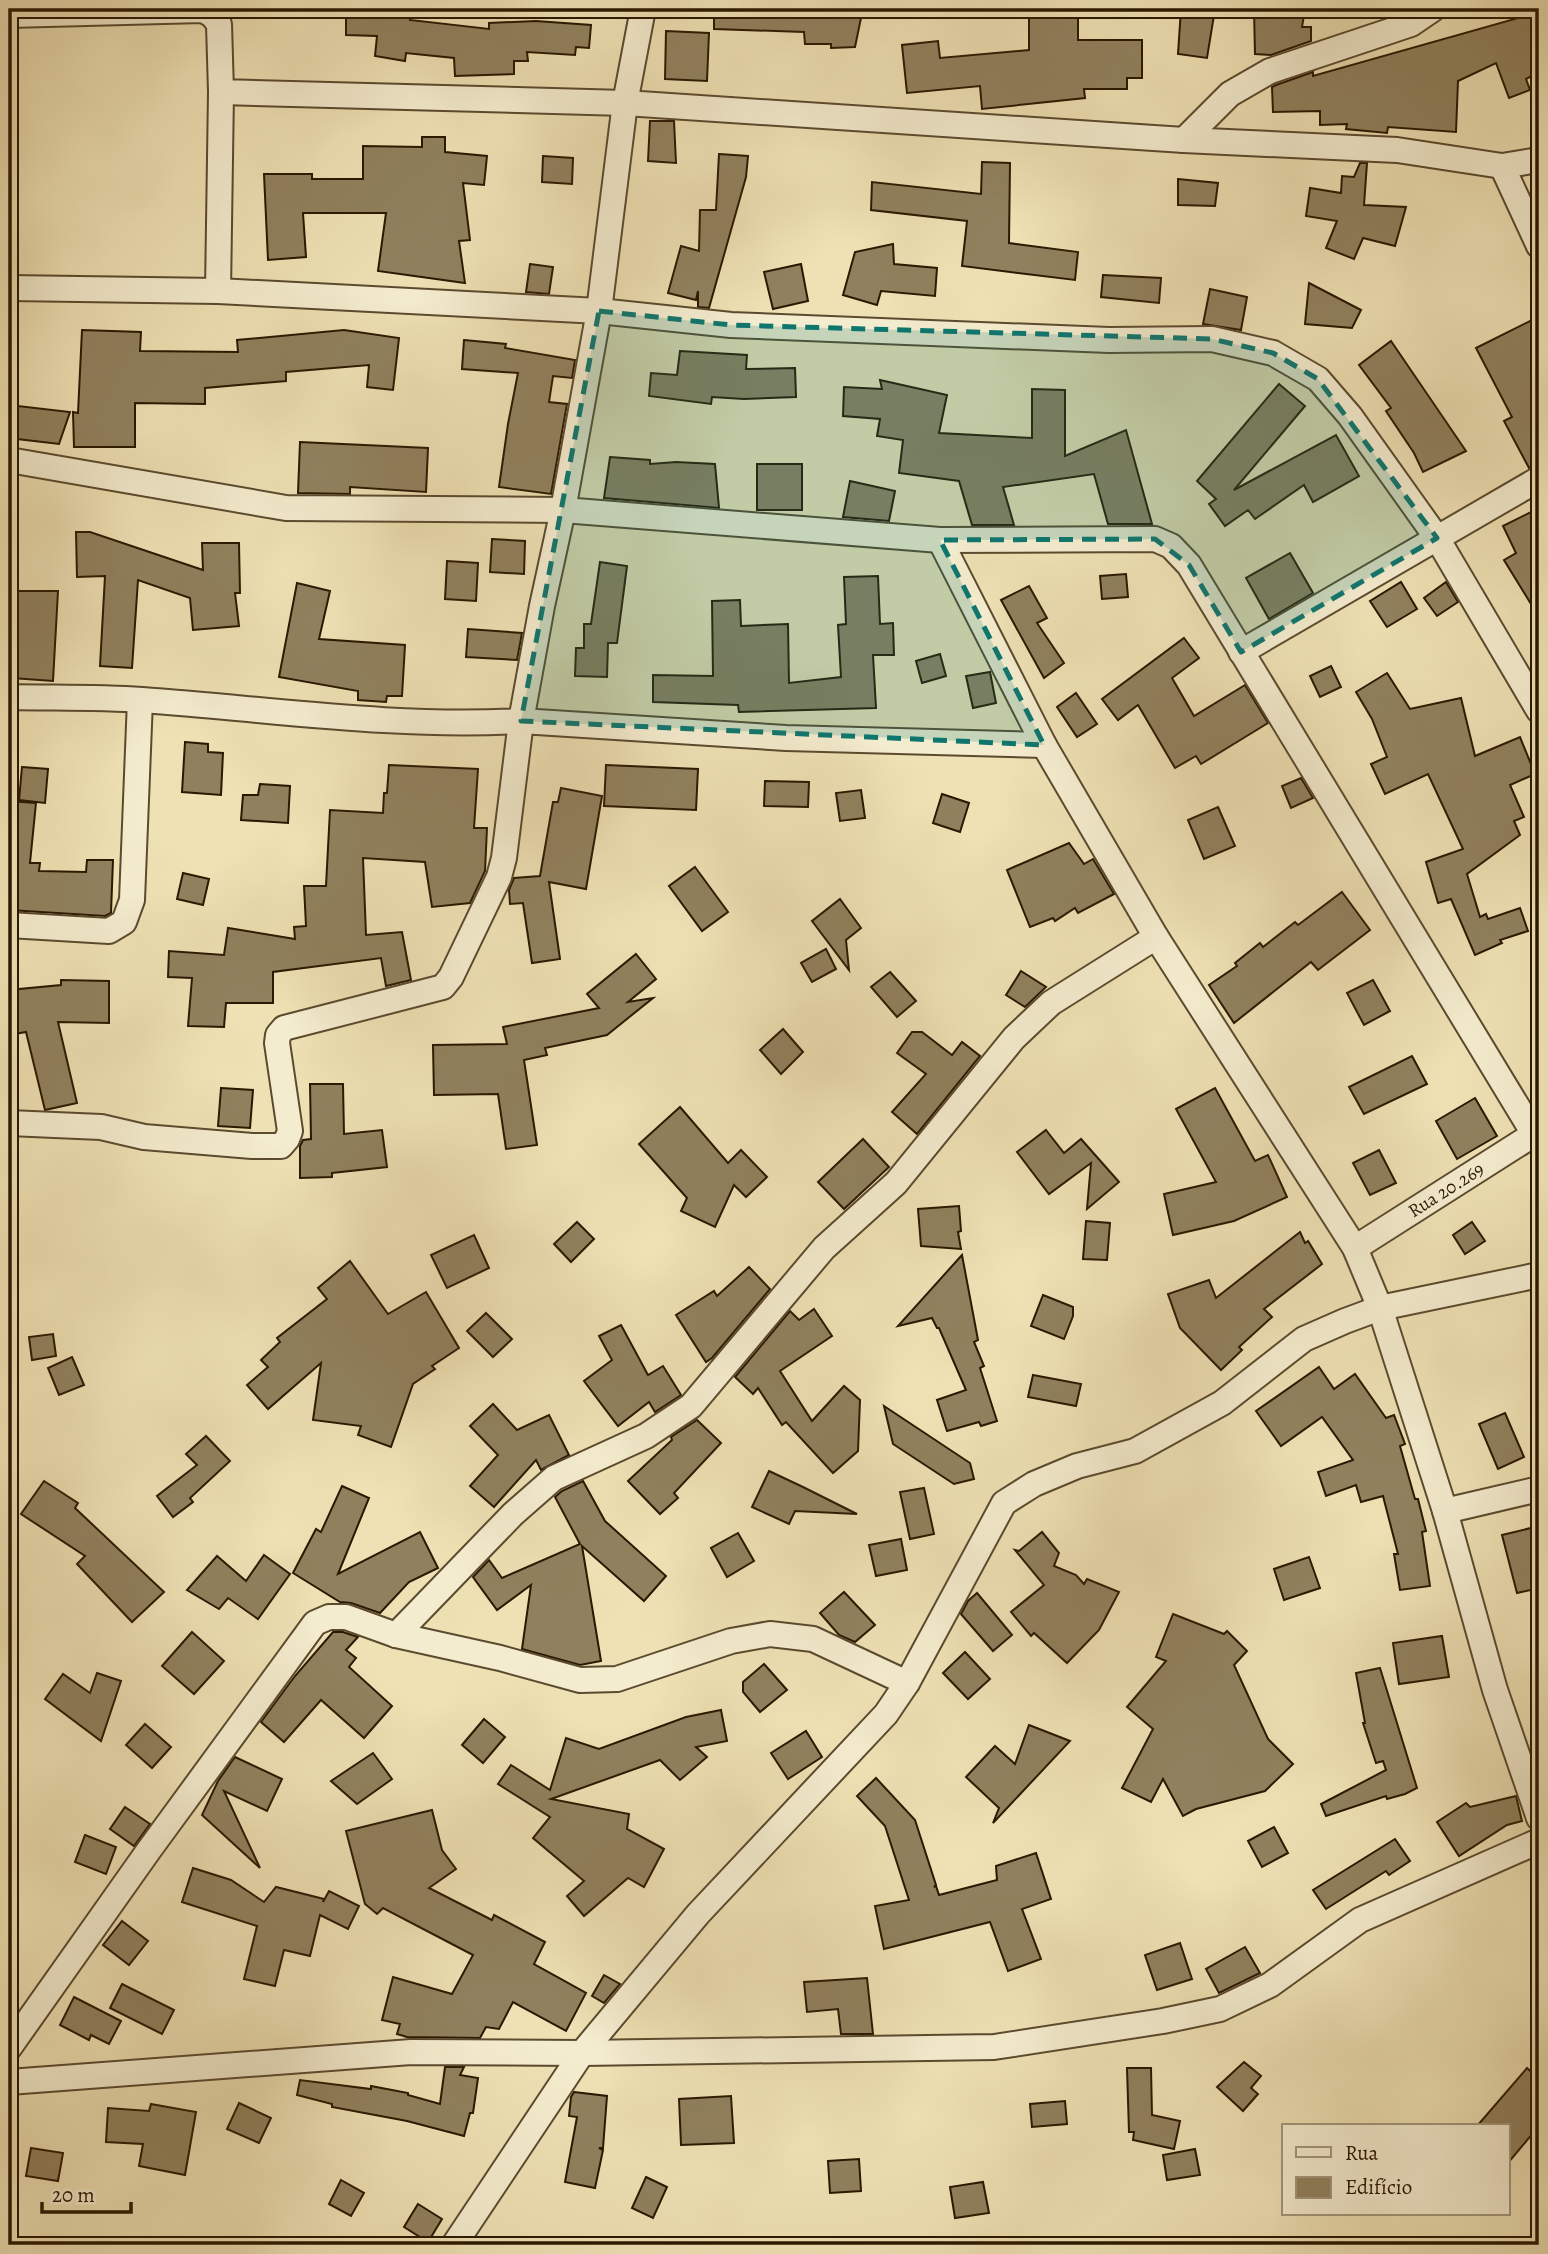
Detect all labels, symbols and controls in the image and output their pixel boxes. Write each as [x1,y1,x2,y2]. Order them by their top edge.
street label: Rua 20.269 [1403,1156,1489,1224]
legend [1282,2124,1510,2216]
text: Rua [1345,2139,1379,2167]
scale bar [42,2170,131,2214]
text: Edifício [1345,2173,1412,2201]
text: 20 m [52,2181,95,2209]

